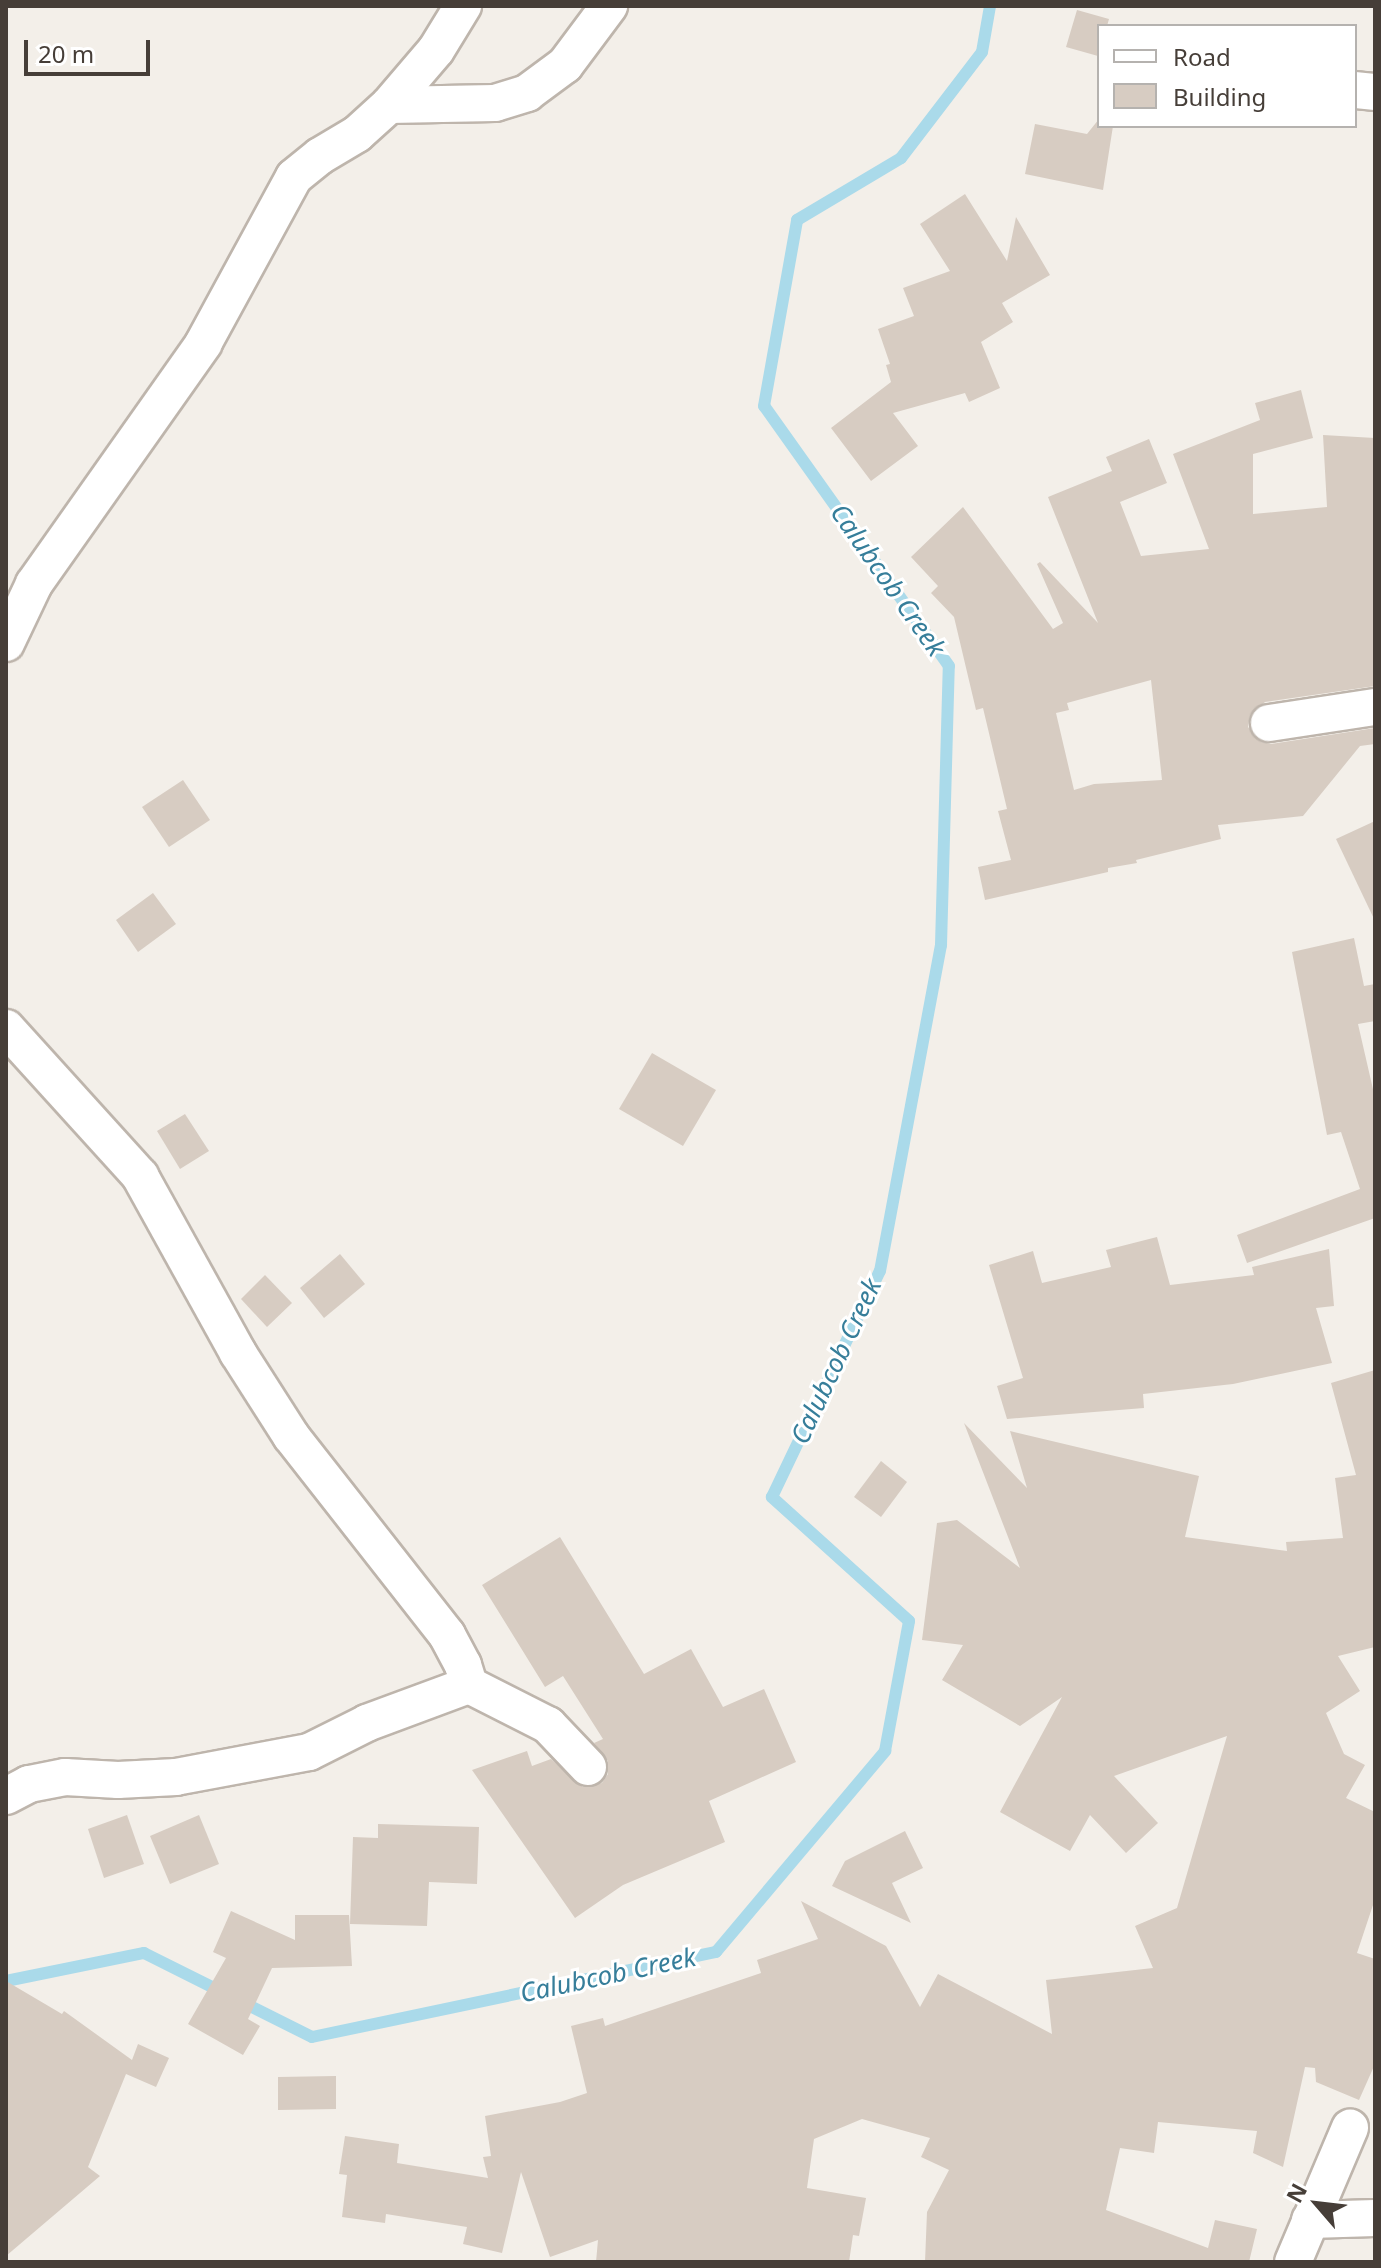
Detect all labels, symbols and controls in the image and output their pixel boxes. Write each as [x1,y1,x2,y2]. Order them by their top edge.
scale bar [28,24,154,74]
legend [1097,24,1357,128]
text: 20 m [38,37,94,70]
text: Road [1173,40,1231,73]
text: Building [1173,80,1266,113]
water label: Calubcob Creek [824,498,952,662]
water label: Calubcob Creek [784,1273,888,1449]
water label: Calubcob Creek [517,1941,699,2009]
north arrow [1277,2164,1357,2244]
text: N [1278,2178,1313,2208]

